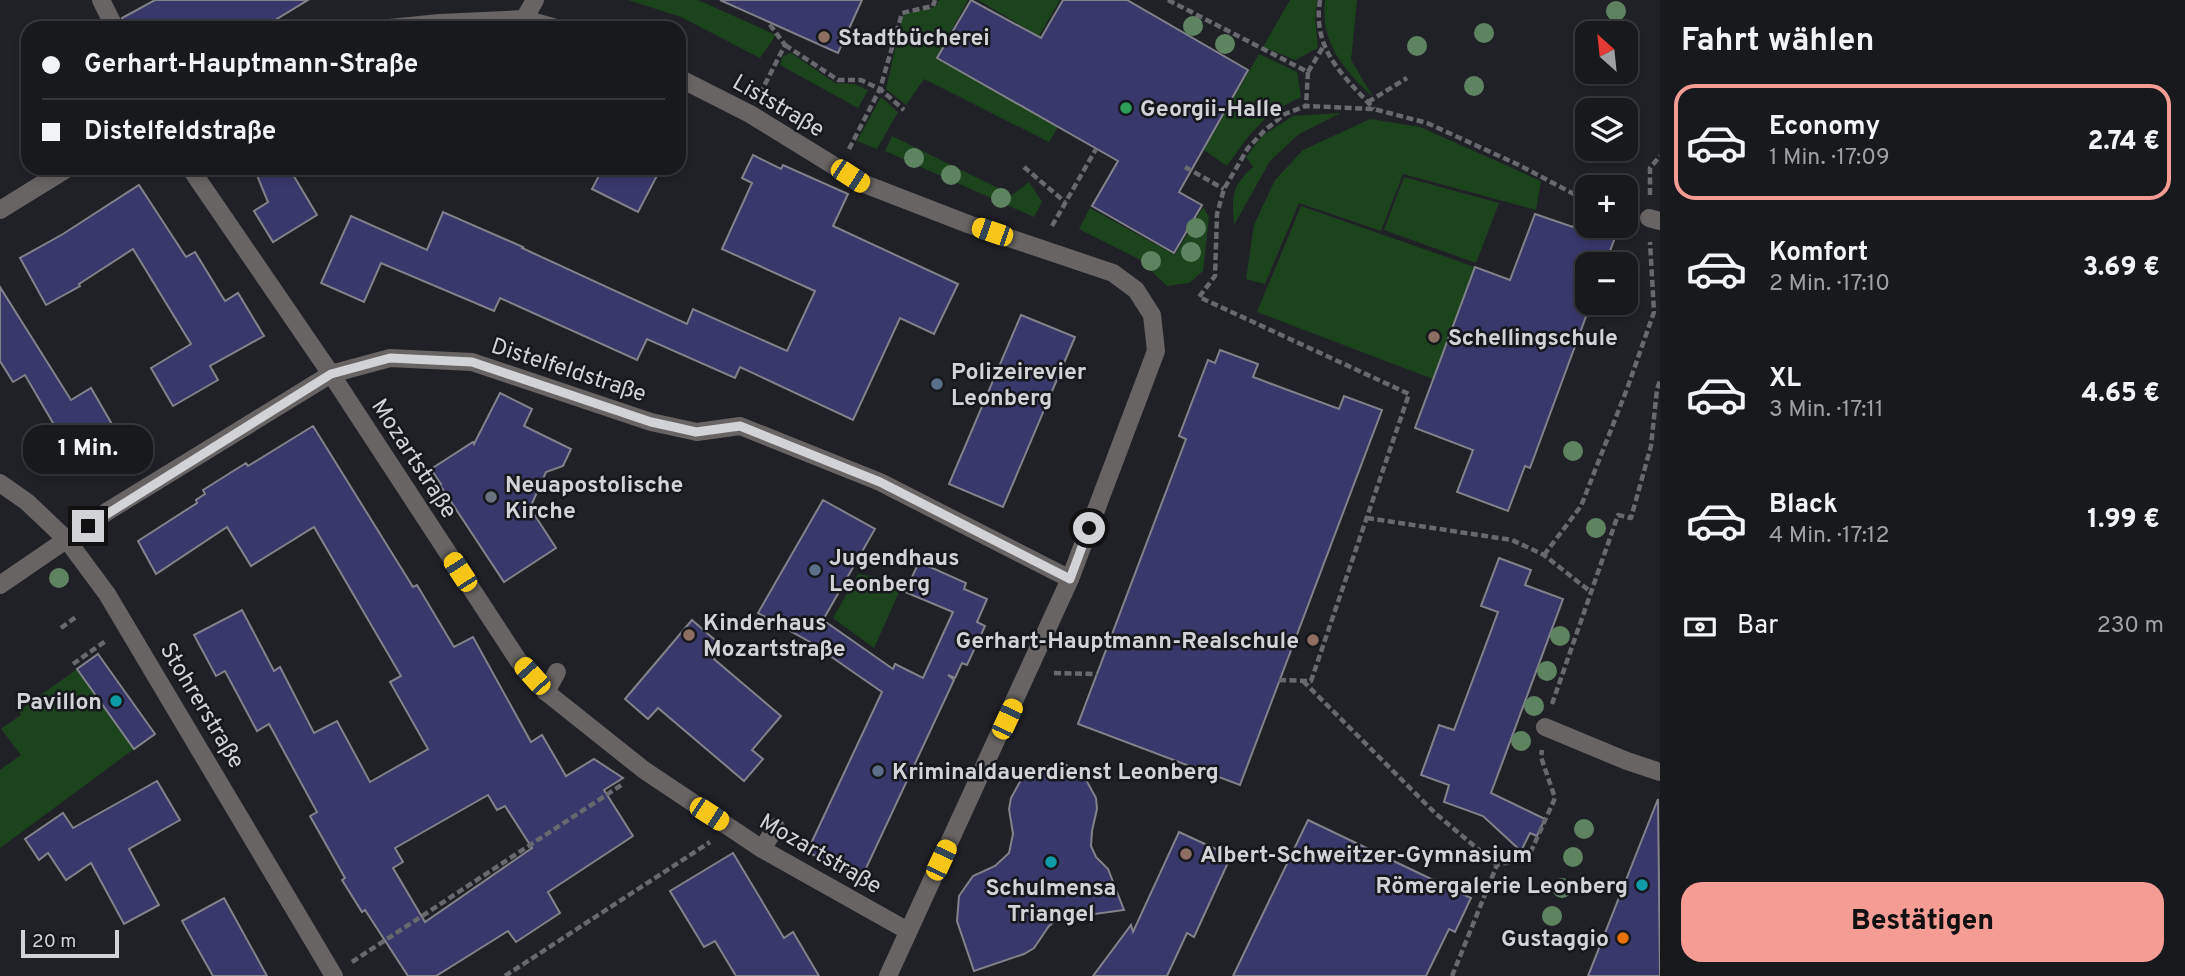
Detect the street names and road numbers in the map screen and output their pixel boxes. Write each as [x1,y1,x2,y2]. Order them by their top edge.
street label: Liststraße [726,69,829,145]
street label: Distelfeldstraße [487,333,649,410]
street label: Mozartstraße [363,394,462,525]
street label: Stohrerstraße [152,638,250,775]
street label: Mozartstraße [753,808,886,902]

